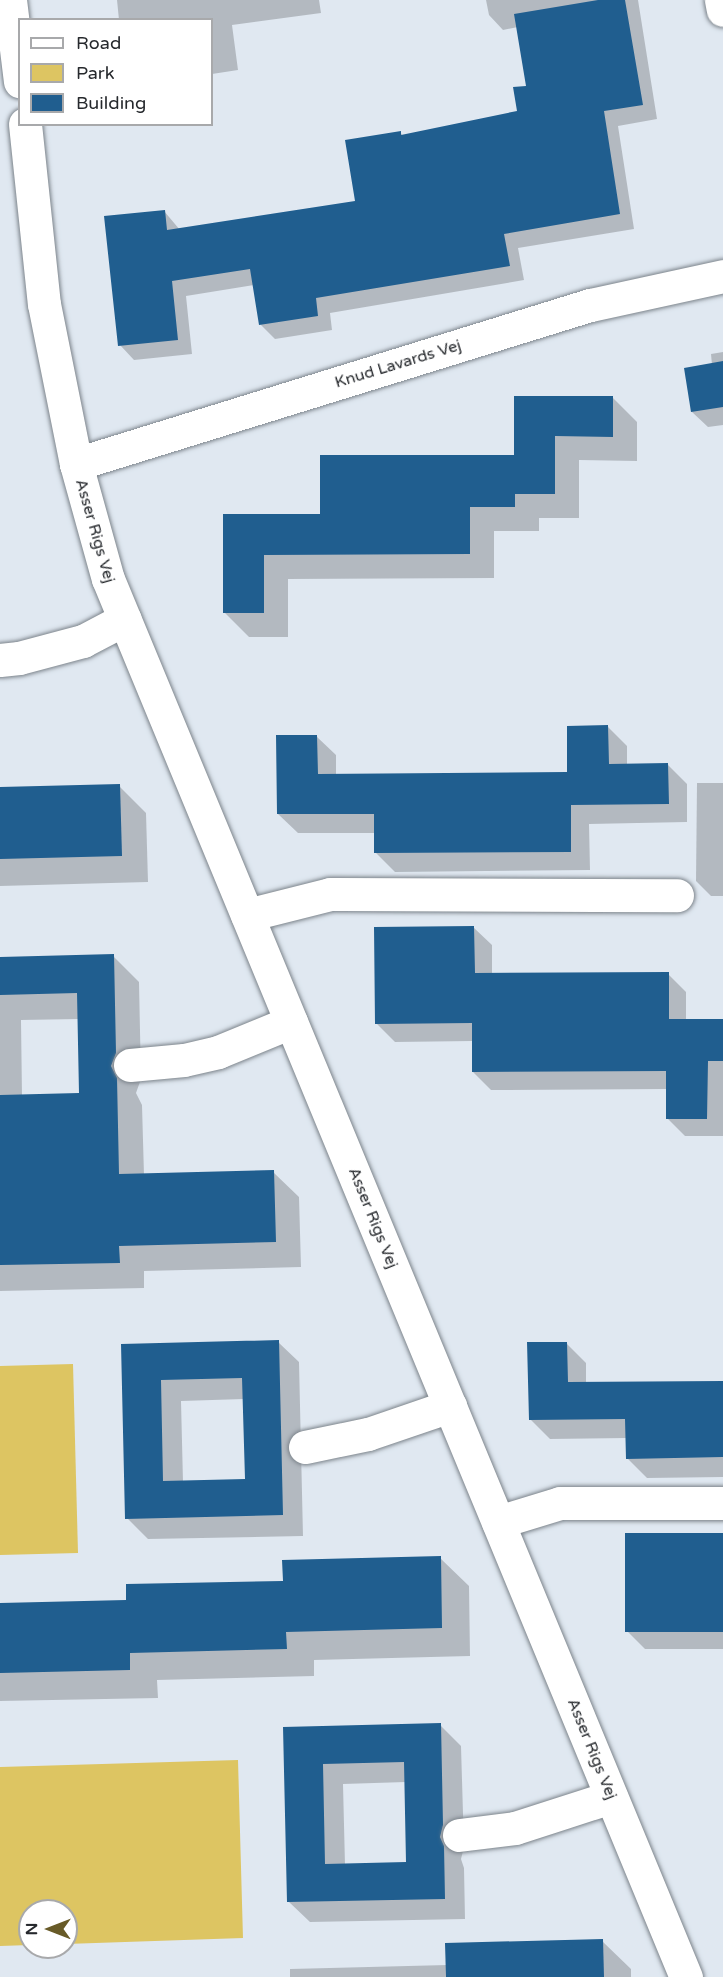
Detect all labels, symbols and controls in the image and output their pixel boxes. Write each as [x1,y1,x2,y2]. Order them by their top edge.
legend [18,18,213,126]
text: Road [76,32,121,54]
text: Park [76,62,114,84]
text: Building [76,92,146,114]
street label: Knud Lavards Vej [333,336,463,392]
street label: Asser Rigs Vej [71,477,119,585]
street label: Asser Rigs Vej [344,1165,402,1271]
street label: Asser Rigs Vej [563,1696,621,1802]
north arrow [18,1899,78,1959]
text: N [22,1923,42,1935]

